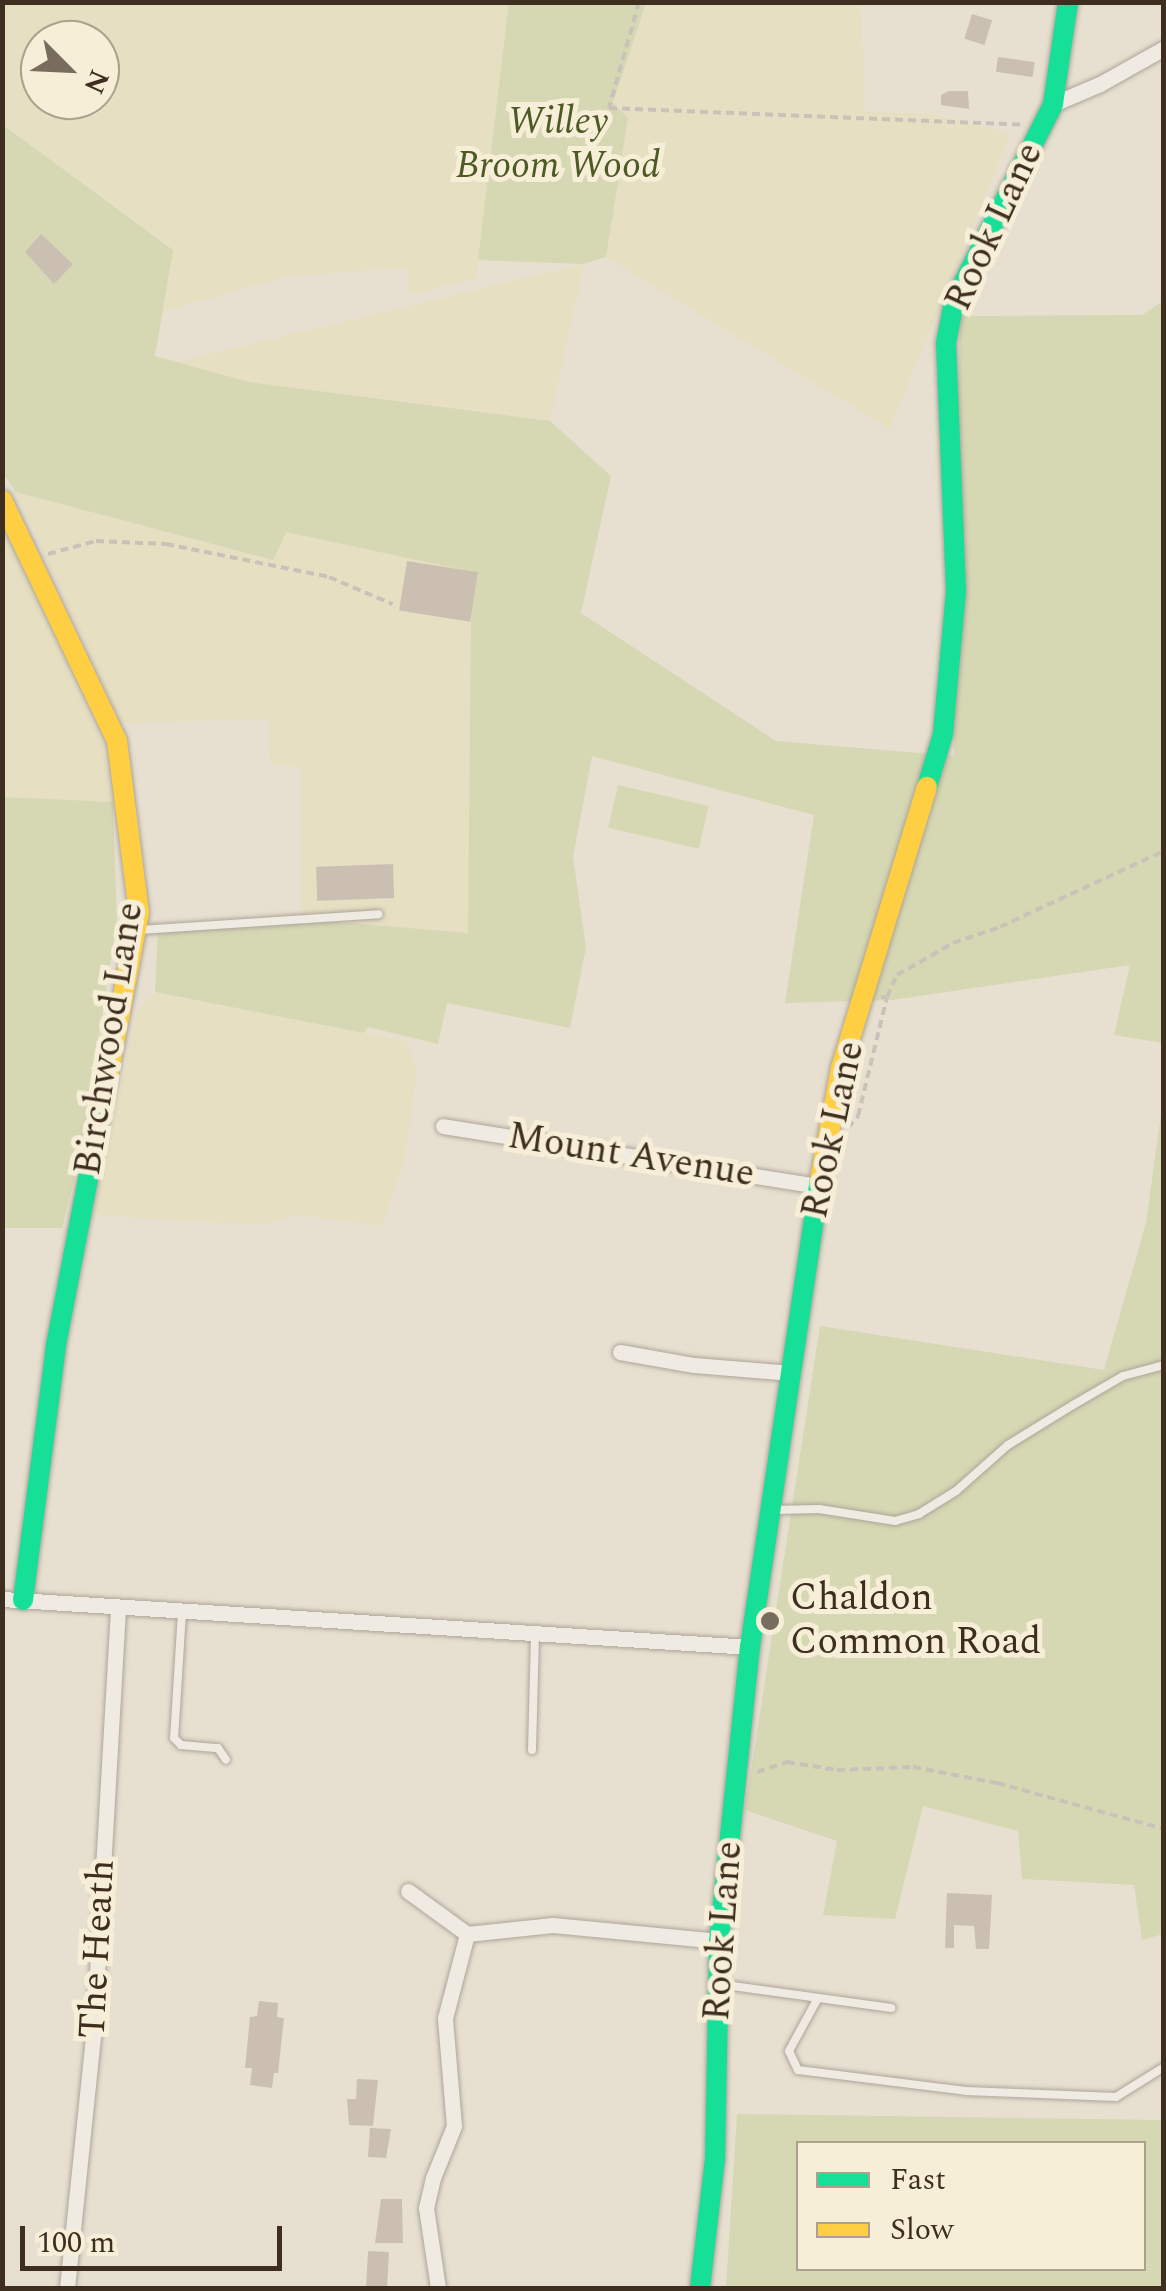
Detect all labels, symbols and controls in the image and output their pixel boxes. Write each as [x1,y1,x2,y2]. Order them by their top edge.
north arrow [20,20,120,120]
text: N [72,62,120,101]
park label: Willey Broom Wood [456,100,660,190]
street label: Rook Lane [936,136,1054,318]
street label: Birchwood Lane [66,899,154,1179]
street label: Rook Lane [793,1037,875,1223]
street label: Mount Avenue [505,1114,757,1198]
place label: Chaldon Common Road [790,1576,1041,1666]
marker: Chaldon Common Road [759,1610,781,1632]
street label: Rook Lane [695,1840,753,2022]
street label: The Heath [71,1858,125,2040]
legend [796,2141,1146,2271]
text: Fast [890,2157,946,2203]
scale bar [25,2206,288,2268]
text: Slow [890,2207,954,2253]
text: 100 m [37,2220,115,2266]

